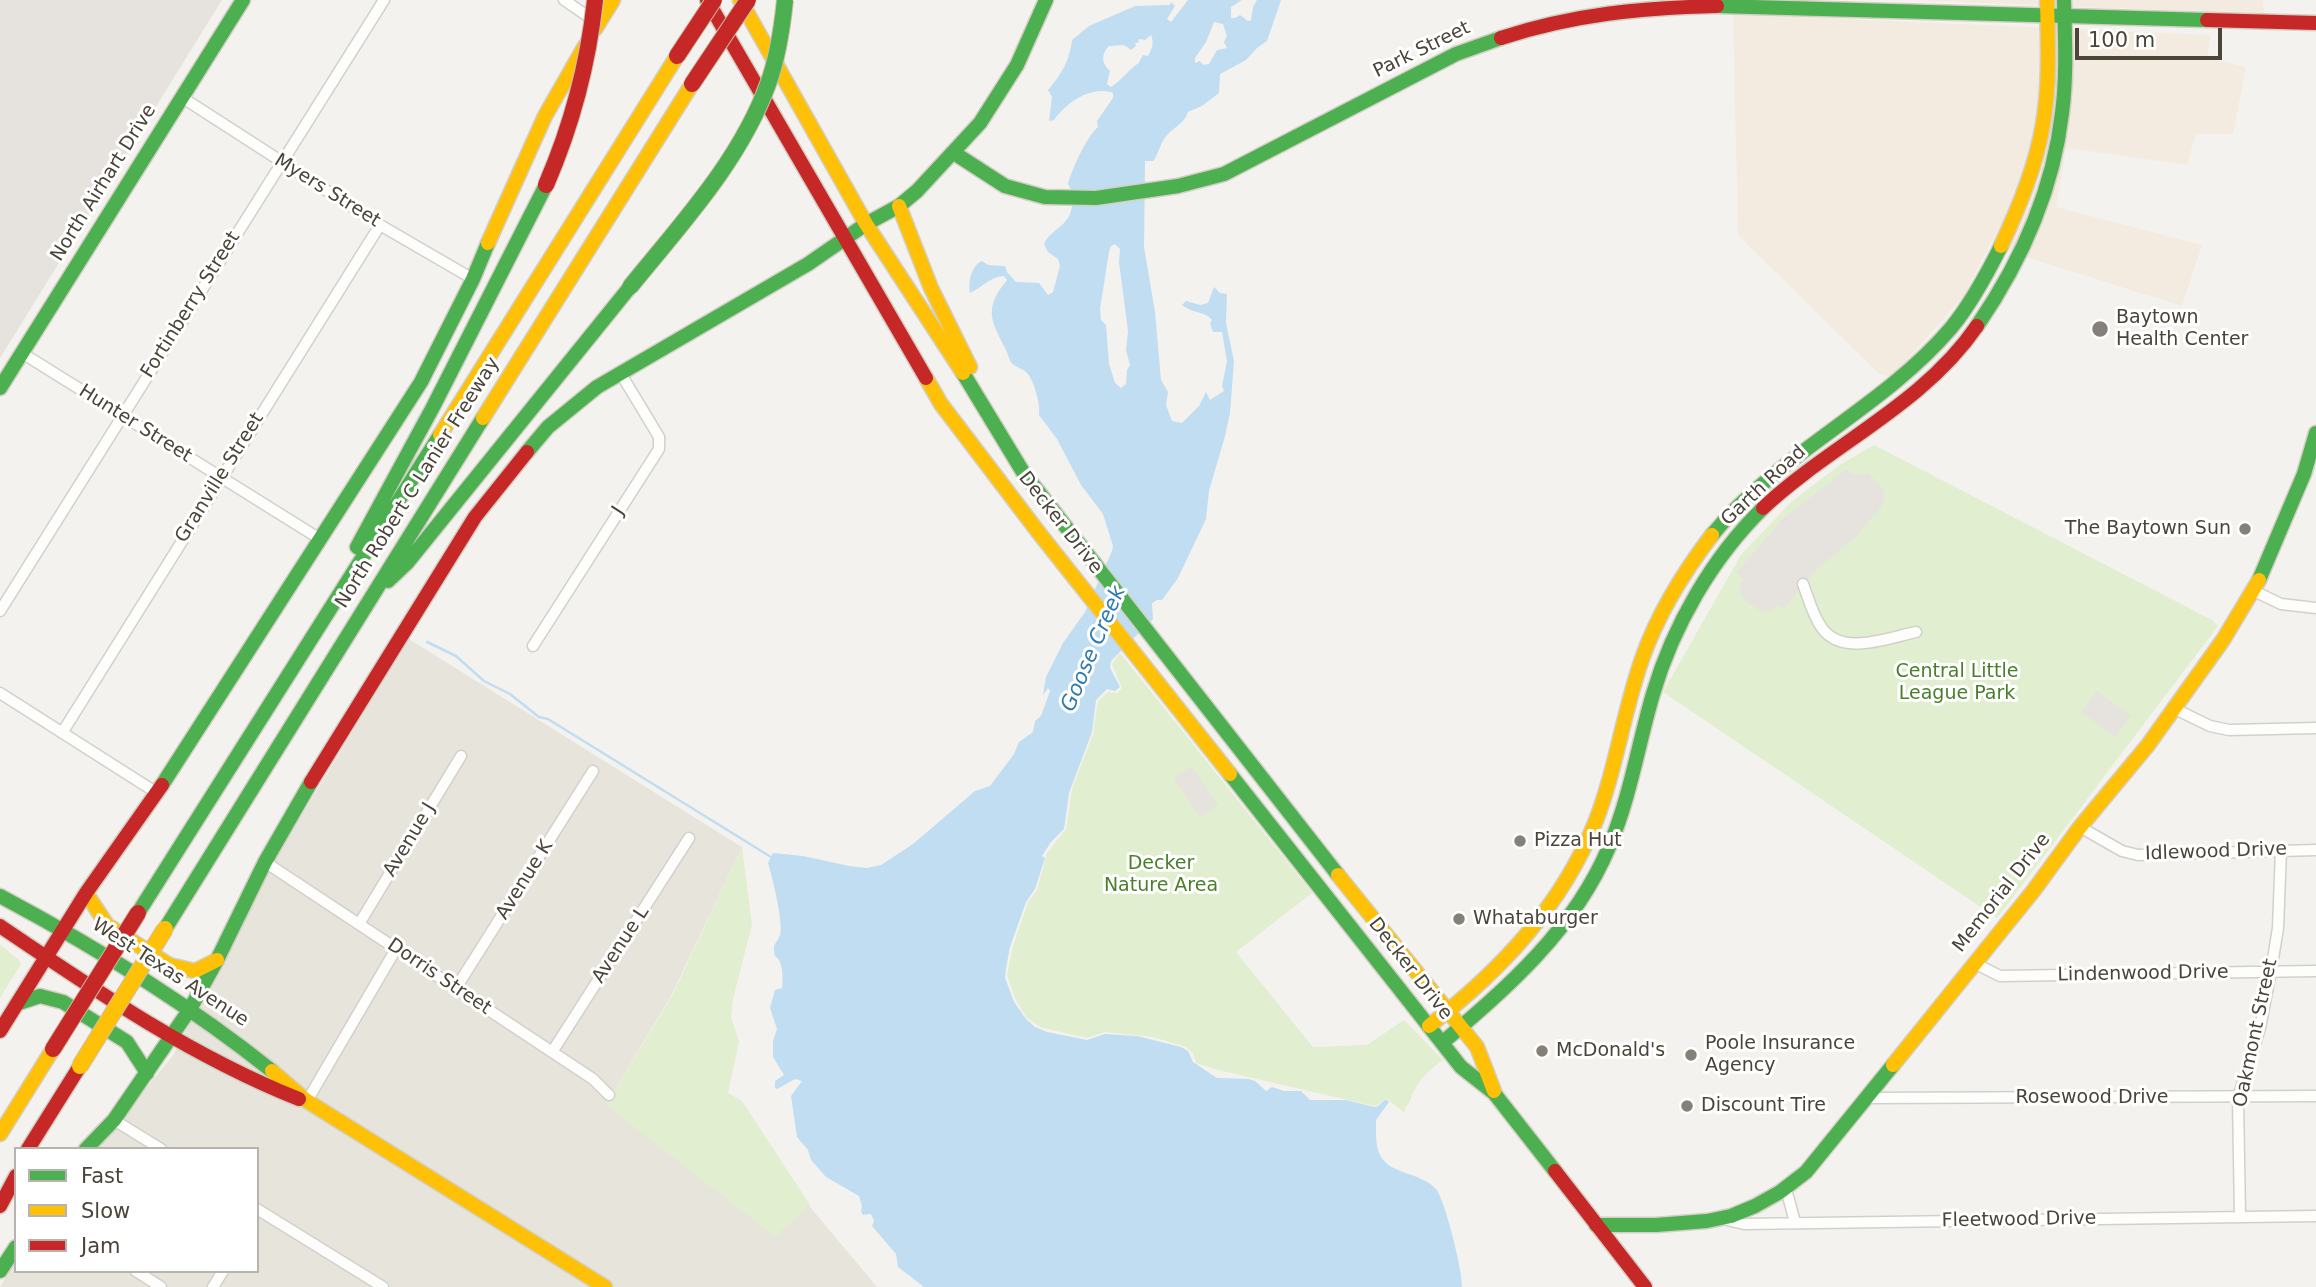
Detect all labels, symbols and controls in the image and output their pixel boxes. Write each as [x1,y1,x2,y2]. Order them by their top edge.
scale bar [2078,14,2225,58]
street label: Park Street [1370,17,1474,83]
text: 100 m [2088,28,2155,52]
street label: North Airhart Drive [46,100,162,266]
street label: Myers Street [270,149,384,233]
street label: Fortinberry Street [137,228,245,382]
place label: Baytown Health Center [2116,307,2248,351]
marker: Baytown Health Center [2090,319,2110,339]
street label: North Robert C Lanier Freeway [331,353,505,613]
street label: Hunter Street [74,380,196,468]
street label: Granville Street [171,409,269,547]
street label: Garth Road [1717,441,1811,531]
street label: Decker Drive [1013,467,1107,579]
street label: J [608,502,630,520]
place label: The Baytown Sun [2065,518,2231,540]
marker: The Baytown Sun [2237,521,2253,537]
water label: Goose Creek [1056,582,1132,716]
park label: Central Little League Park [1896,661,2018,705]
street label: Avenue J [379,799,441,881]
street label: Memorial Drive [1948,829,2056,957]
place label: Pizza Hut [1534,830,1622,852]
marker: Pizza Hut [1512,833,1528,849]
street label: Avenue K [492,836,558,924]
street label: Idlewood Drive [2145,838,2287,866]
park label: Decker Nature Area [1104,853,1218,897]
street label: Avenue L [588,902,654,988]
place label: Whataburger [1473,908,1598,930]
marker: Whataburger [1451,911,1467,927]
street label: Decker Drive [1363,913,1457,1025]
street label: West Texas Avenue [88,914,252,1032]
street label: Dorris Street [383,934,495,1020]
street label: Oakmont Street [2229,957,2283,1109]
street label: Lindenwood Drive [2057,961,2229,987]
place label: Poole Insurance Agency [1705,1033,1855,1077]
place label: McDonald's [1556,1040,1665,1062]
marker: McDonald's [1534,1043,1550,1059]
marker: Poole Insurance Agency [1683,1047,1699,1063]
street label: Rosewood Drive [2015,1087,2169,1109]
place label: Discount Tire [1701,1095,1826,1117]
marker: Discount Tire [1679,1098,1695,1114]
legend [14,1147,259,1273]
text: Fast [81,1164,123,1188]
text: Slow [81,1199,130,1223]
street label: Fleetwood Drive [1942,1207,2096,1233]
text: Jam [81,1234,121,1258]

